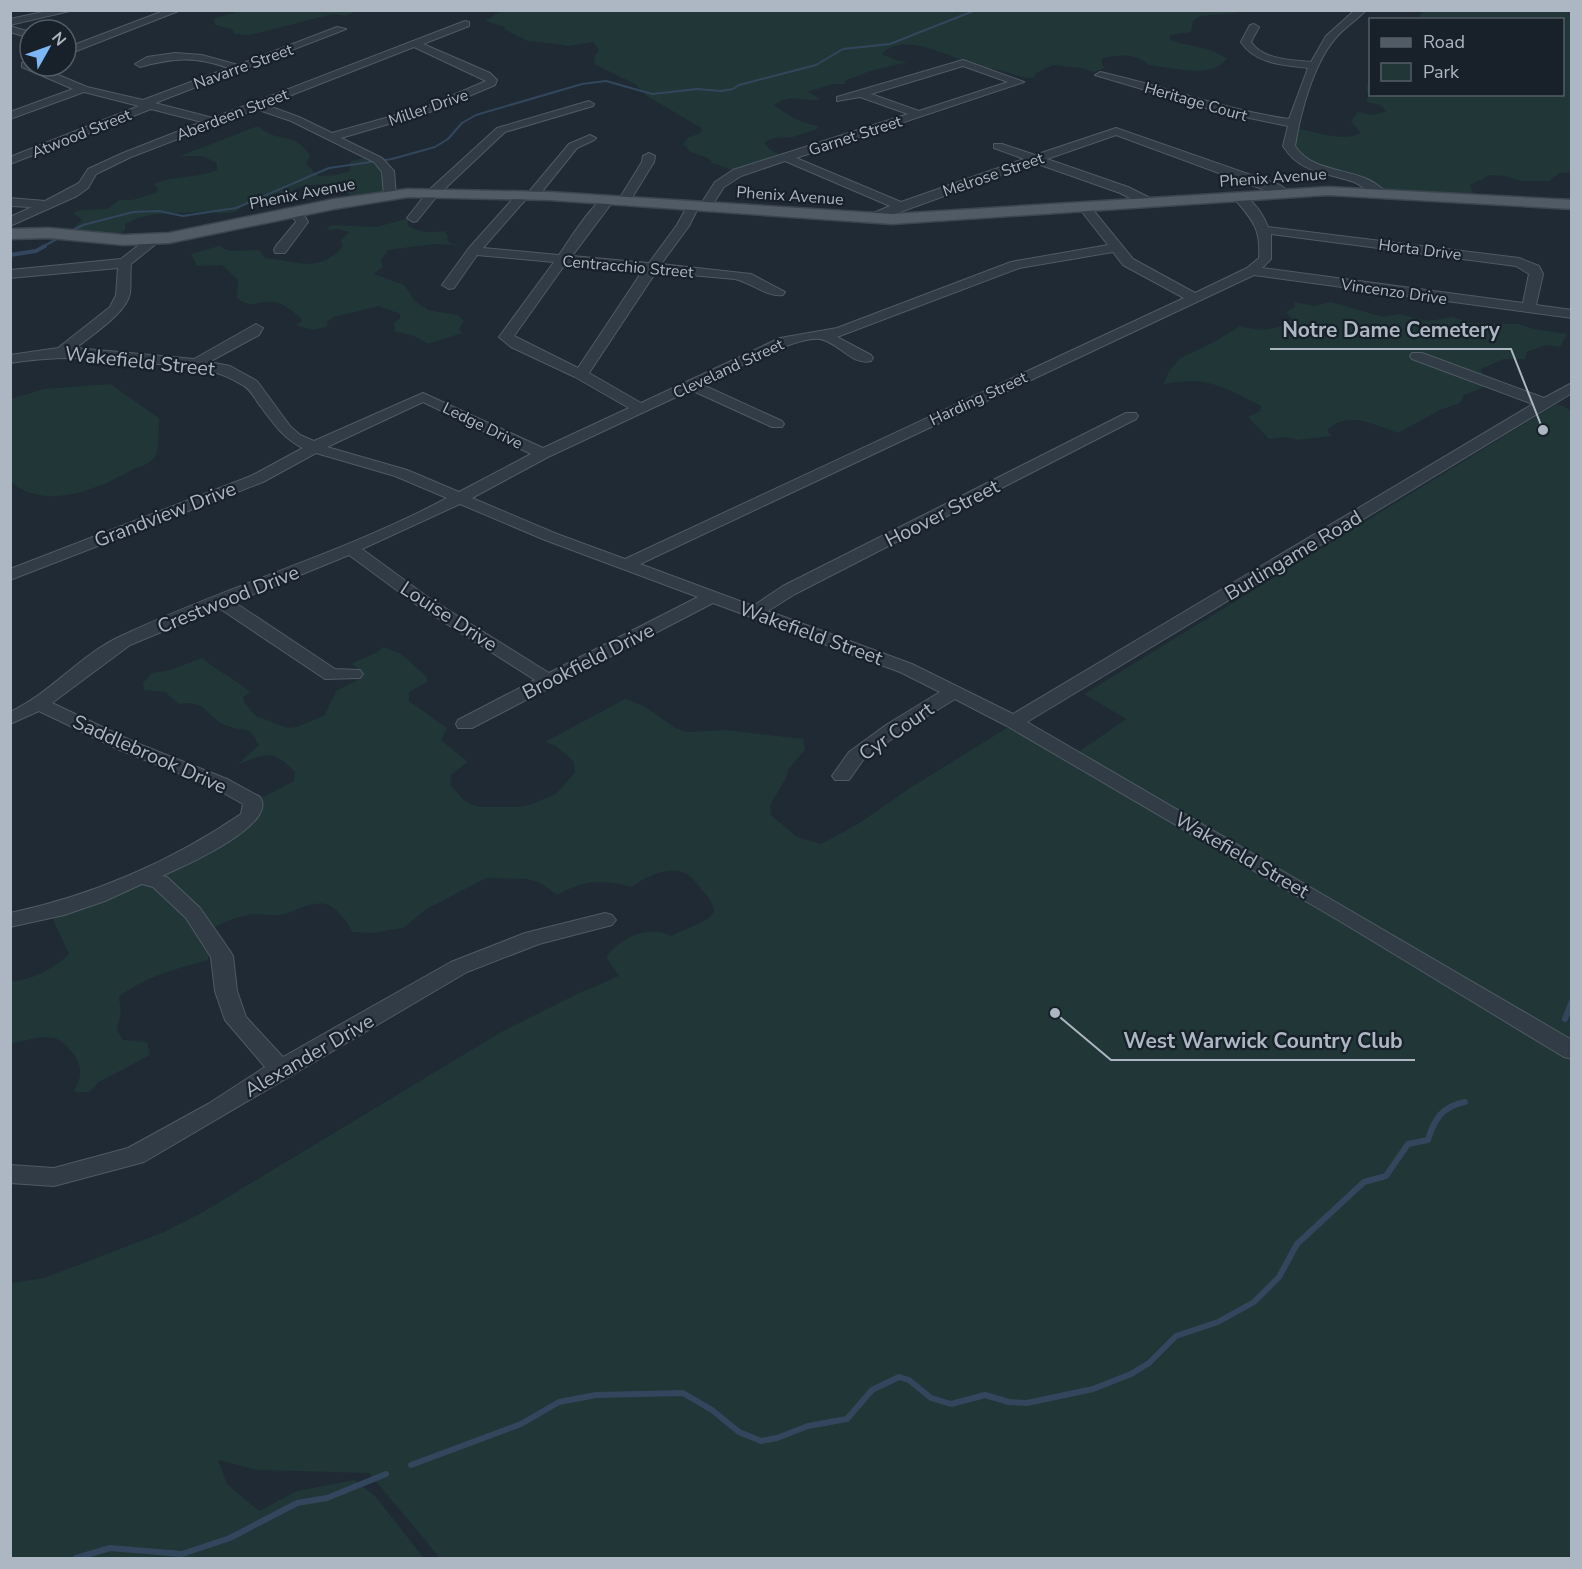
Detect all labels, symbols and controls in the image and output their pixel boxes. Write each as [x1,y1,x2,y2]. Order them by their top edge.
north arrow [18,18,78,78]
legend [1369,18,1564,96]
text: N [46,27,71,51]
text: Road [1423,30,1465,54]
street label: Navarre Street [191,39,297,95]
text: Park [1423,60,1460,84]
street label: Heritage Court [1142,77,1250,127]
street label: Aberdeen Street [173,83,292,146]
street label: Miller Drive [385,84,471,132]
street label: Atwood Street [28,104,135,164]
street label: Garnet Street [806,110,905,161]
street label: Melrose Street [940,147,1047,203]
street label: Phenix Avenue [1219,163,1327,193]
street label: Phenix Avenue [247,173,357,215]
street label: Phenix Avenue [736,181,844,211]
street label: Horta Drive [1377,234,1463,266]
street label: Centracchio Street [561,250,695,284]
street label: Vincenzo Drive [1338,274,1448,310]
callout: Notre Dame Cemetery [1270,310,1511,349]
text: Notre Dame Cemetery [1282,316,1501,344]
street label: Cleveland Street [669,333,788,404]
street label: Wakefield Street [64,340,217,383]
street label: Harding Street [926,366,1031,431]
street label: Ledge Drive [439,397,526,455]
street label: Hoover Street [880,473,1005,554]
street label: Grandview Drive [90,475,240,554]
street label: Burlingame Road [1220,504,1367,607]
street label: Crestwood Drive [153,559,303,640]
street label: Louise Drive [395,575,502,658]
street label: Wakefield Street [735,595,887,672]
street label: Brookfield Drive [518,617,659,706]
street label: Cyr Court [854,695,940,767]
street label: Saddlebrook Drive [68,708,231,801]
street label: Wakefield Street [1170,806,1315,905]
street label: Alexander Drive [240,1007,379,1103]
callout: West Warwick Country Club [1111,1021,1415,1060]
text: West Warwick Country Club [1123,1027,1403,1055]

